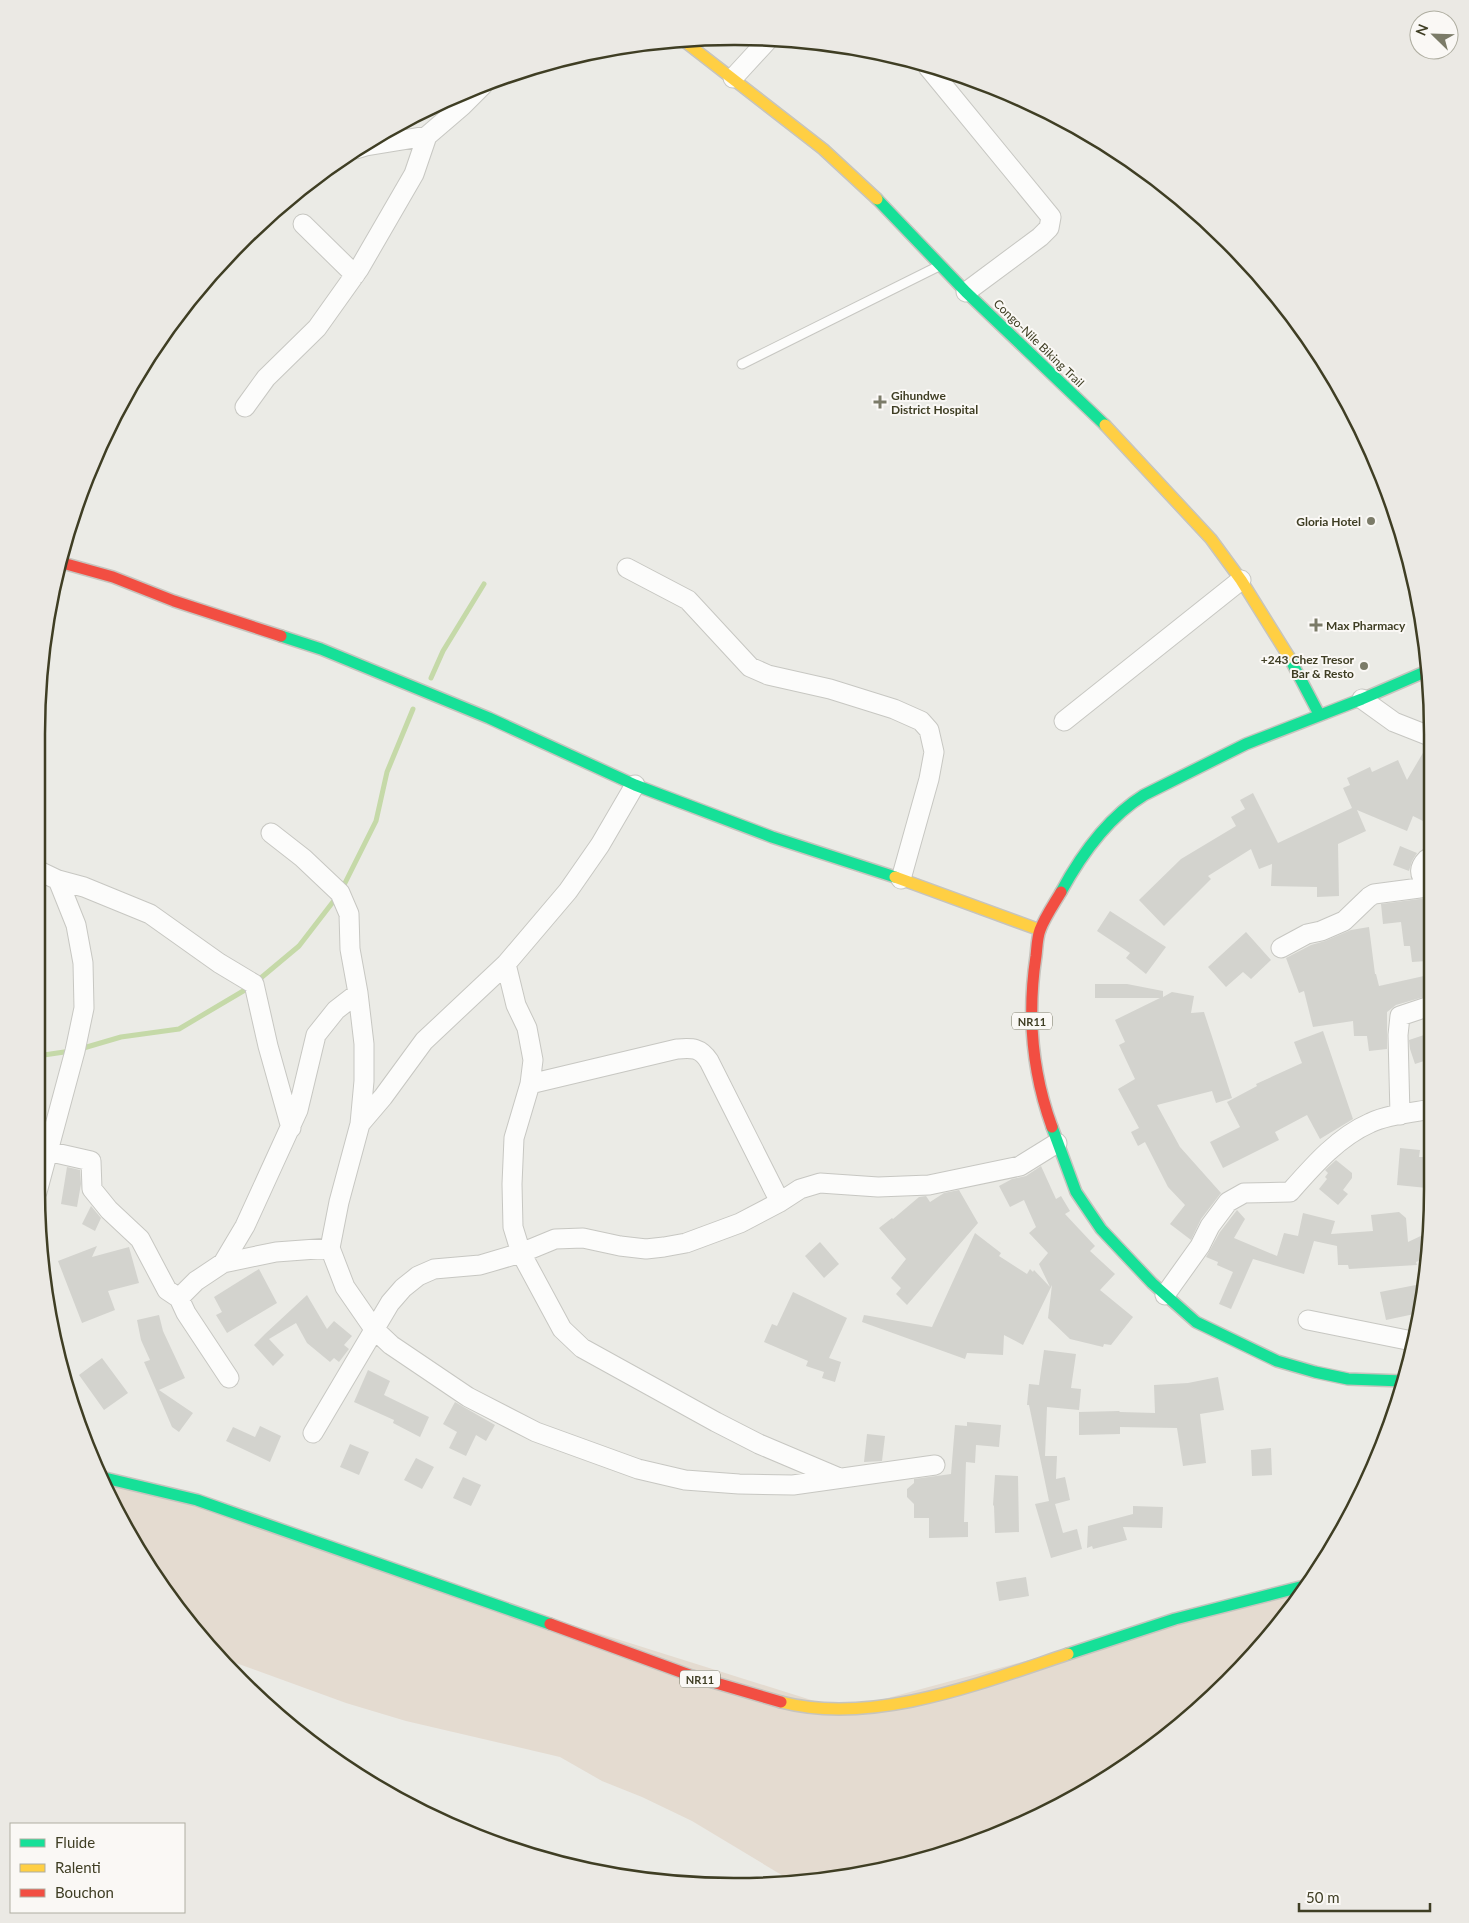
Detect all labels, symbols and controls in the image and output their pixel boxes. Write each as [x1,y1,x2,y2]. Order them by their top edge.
north arrow [1409,10,1459,60]
text: N [1412,21,1432,38]
street label: Congo-Nile Biking Trail [991,296,1087,390]
place label: Gihundwe District Hospital [891,388,978,417]
marker: Gihundwe District Hospital [873,395,887,409]
place label: Gloria Hotel [1296,514,1361,529]
marker: Gloria Hotel [1365,515,1377,527]
place label: Max Pharmacy [1326,618,1406,633]
marker: Max Pharmacy [1310,619,1322,631]
place label: +243 Chez Tresor Bar & Resto [1261,652,1355,681]
marker: +243 Chez Tresor Bar & Resto [1358,660,1370,672]
road number: NR11 [1012,1012,1052,1030]
road number: NR11 [680,1670,720,1688]
legend [10,1823,185,1913]
text: Fluide [55,1833,95,1851]
text: Ralenti [55,1858,101,1876]
scale bar [1299,1880,1430,1912]
text: Bouchon [55,1883,114,1901]
text: 50 m [1306,1888,1340,1906]

